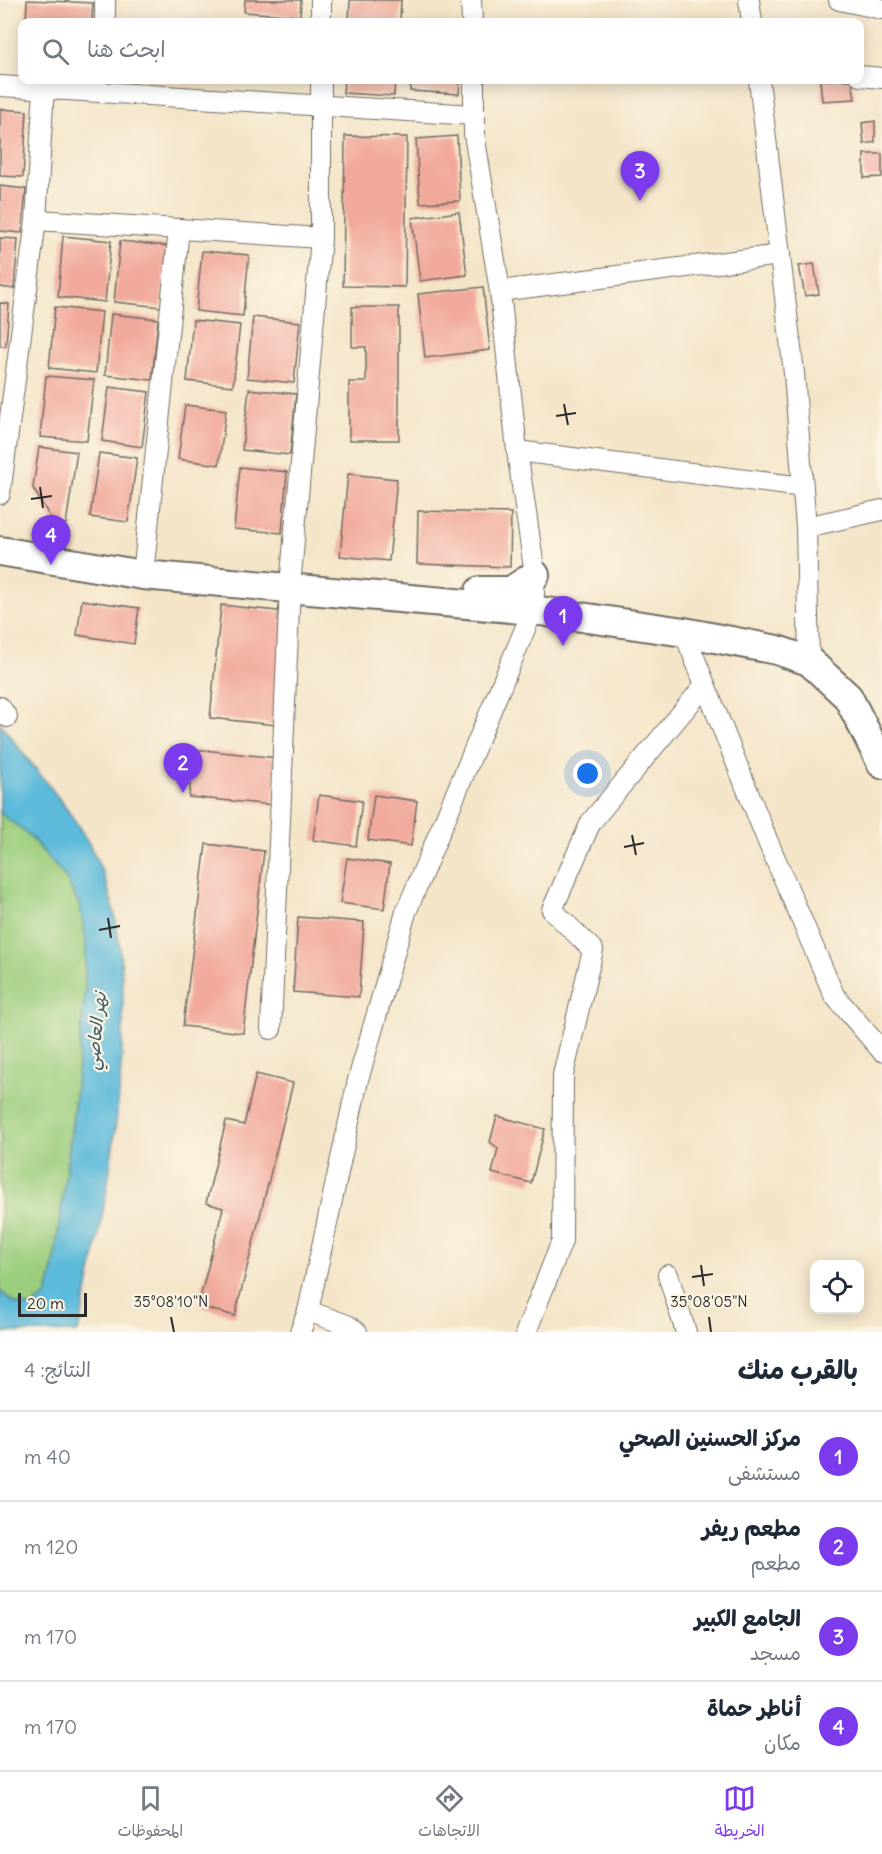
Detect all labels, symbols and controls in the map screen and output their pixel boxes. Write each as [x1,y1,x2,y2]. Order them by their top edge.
search box [18,18,864,84]
icon: search [39,35,72,68]
text: ابحث هنا [87,35,166,63]
pin: 3 [620,152,660,201]
pin: 4 [32,516,70,565]
pin: 1 [544,596,582,646]
pin: 2 [164,744,202,793]
your location [573,759,602,788]
water label: نهر العاصي [80,988,116,1072]
map controls [810,1260,864,1314]
button: locate [810,1260,864,1314]
scale bar [18,1290,87,1318]
text: 35°08'10"N [134,1292,208,1311]
text: 35°08'05"N [670,1292,748,1311]
text: 20 m [27,1293,64,1313]
text: بالقرب منك [738,1353,858,1386]
text: النتائج: 4 [24,1357,91,1382]
text: مركز الحسنين الصحي [619,1424,801,1452]
text: 40 m [24,1444,71,1469]
text: 1 [835,1444,842,1469]
text: مستشفى [728,1460,801,1485]
text: مطعم ريفر [702,1514,801,1542]
text: 120 m [24,1534,78,1559]
text: 2 [833,1534,844,1559]
text: مطعم [750,1550,801,1575]
text: الجامع الكبير [695,1604,801,1632]
text: 170 m [24,1624,77,1649]
text: 3 [833,1624,844,1649]
text: مسجد [750,1640,801,1665]
text: أناطر حماة [707,1694,801,1722]
text: 170 m [24,1714,77,1739]
text: 4 [833,1714,844,1739]
text: مكان [764,1730,801,1755]
tab: المحفوظات [117,1782,183,1845]
tab: الاتجاهات [418,1782,480,1845]
tab: الخريطة [715,1782,765,1845]

